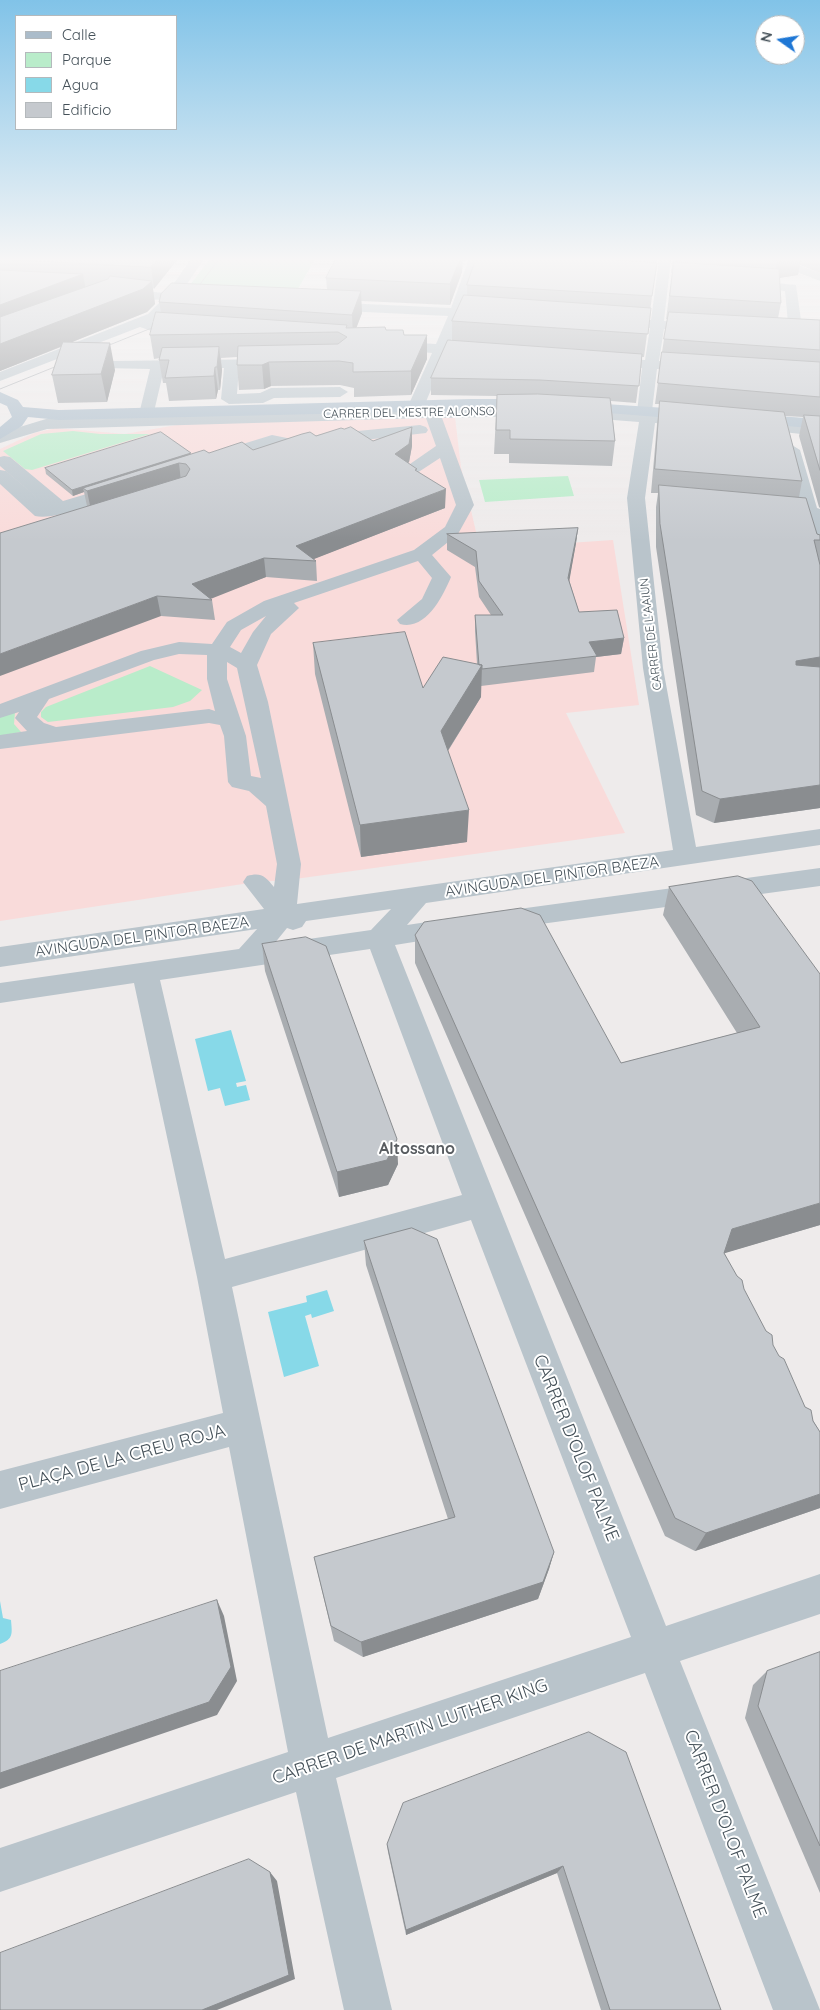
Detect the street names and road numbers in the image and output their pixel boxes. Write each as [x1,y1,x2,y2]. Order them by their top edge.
street label: CARRER DEL MESTRE ALONSO [323,404,495,422]
street label: CARRER DE L'AAIUN [637,577,665,691]
street label: AVINGUDA DEL PINTOR BAEZA [444,853,660,901]
street label: AVINGUDA DEL PINTOR BAEZA [34,913,250,961]
street label: CARRER D'OLOF PALME [529,1351,623,1545]
street label: PLAÇA DE LA CREU ROJA [16,1420,228,1496]
street label: CARRER DE MARTIN LUTHER KING [269,1675,551,1789]
street label: CARRER D'OLOF PALME [679,1727,771,1921]

